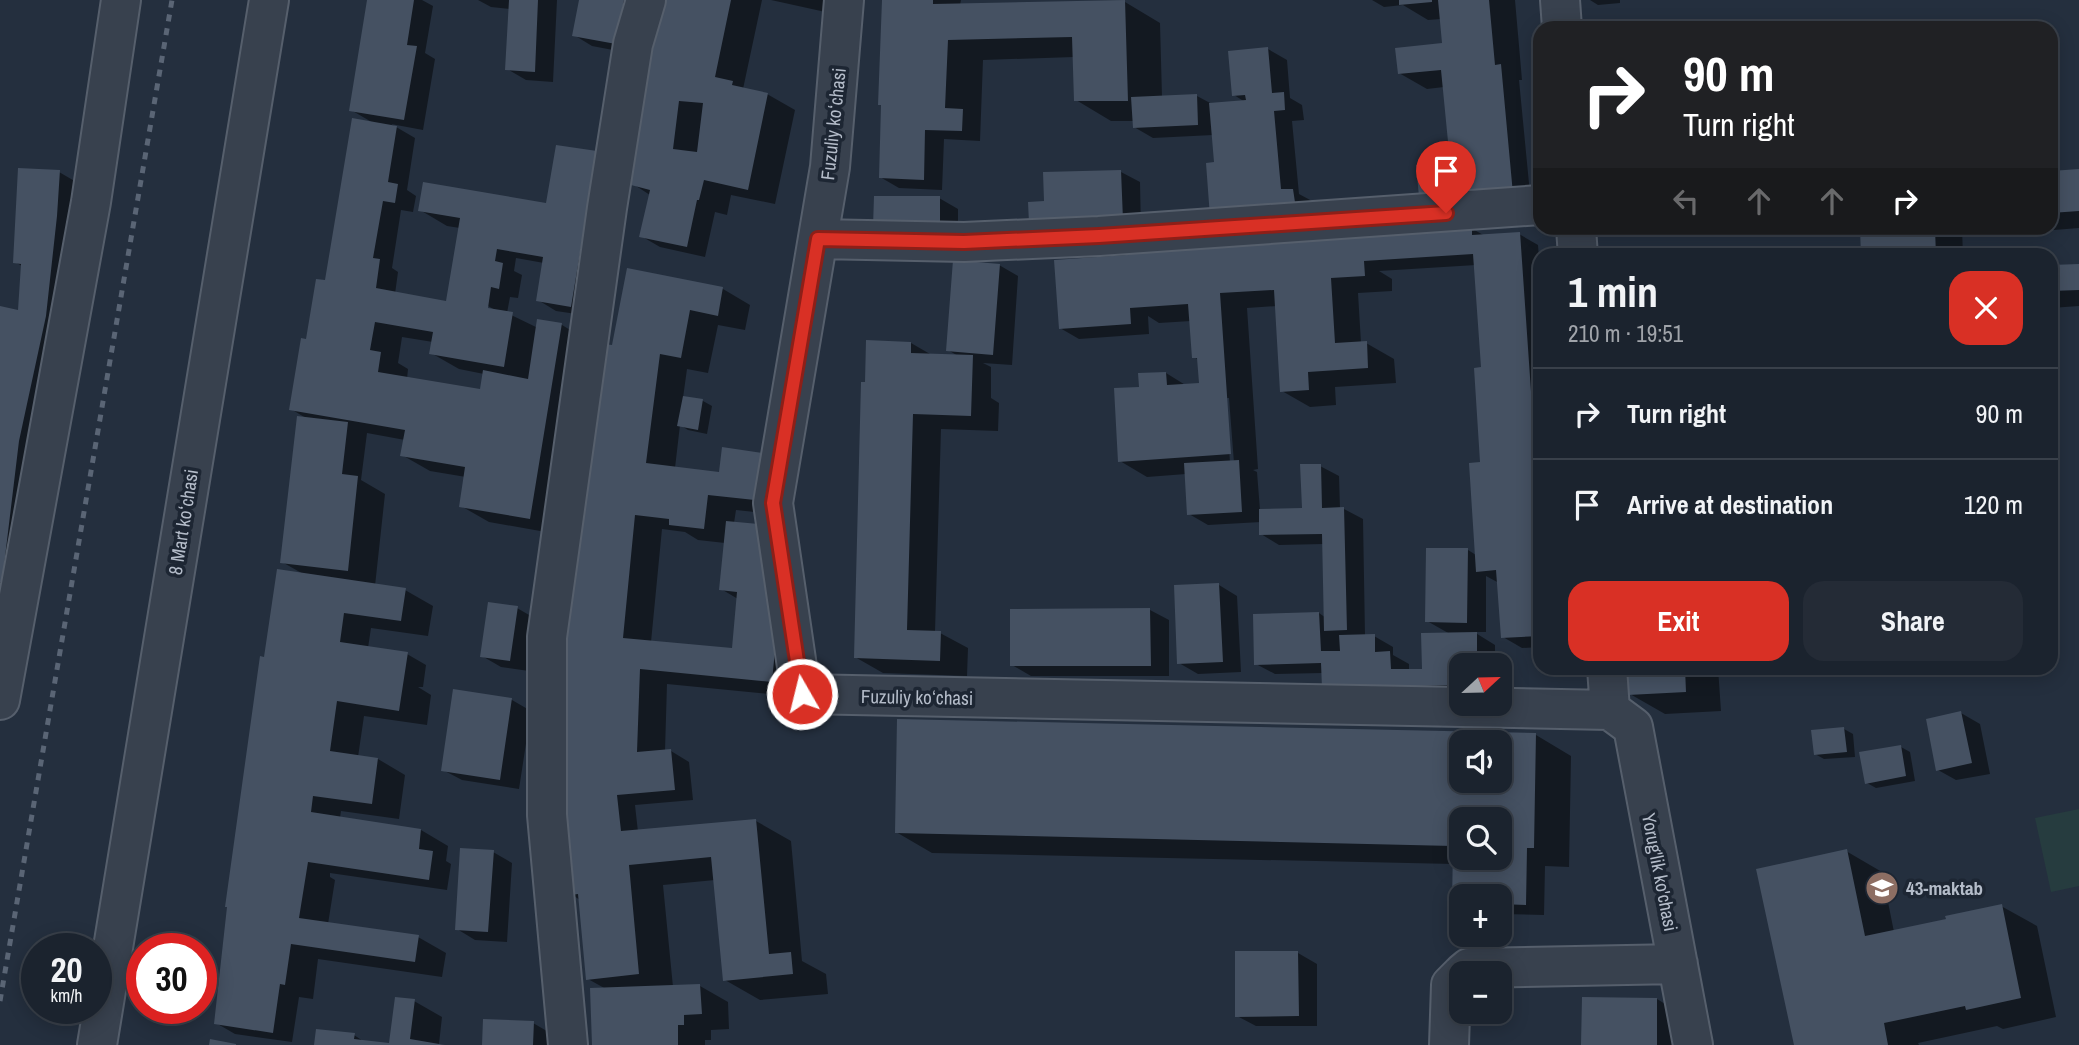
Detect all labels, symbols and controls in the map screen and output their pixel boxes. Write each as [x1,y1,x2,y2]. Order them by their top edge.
text: 90 m [1683,40,1775,106]
icon: right [1568,49,1659,140]
street label: Fuzuliy koʻchasi [814,67,852,181]
text: Turn right [1683,103,1795,146]
pin [1416,141,1476,213]
icon: arrive [1427,152,1465,190]
icon: left [1667,182,1705,220]
icon: ahead [1740,182,1778,220]
icon: ahead [1813,182,1851,220]
icon: right [1886,182,1924,220]
text: 1 min [1568,264,1658,320]
button: close [1949,271,2023,345]
text: 210 m · 19:51 [1568,318,1683,349]
icon: right [1568,395,1606,433]
text: Turn right [1627,396,1726,431]
text: 90 m [1976,396,2023,431]
street label: 8 Mart koʻchasi [162,467,204,577]
icon: arrive [1568,486,1606,524]
text: Arrive at destination [1627,487,1833,522]
text: 120 m [1964,487,2023,522]
button: Exit [1568,581,1789,661]
button: Share [1803,581,2023,661]
north arrow [1449,653,1512,716]
map controls [1449,653,1512,1024]
position arrow [765,657,839,731]
street label: Fuzuliy koʻchasi [861,683,973,711]
button: sound [1449,730,1512,793]
button: search [1449,807,1512,870]
street label: Yorug'lik ko'chasi [1636,811,1684,933]
school or university icon: 43-maktab [1863,869,1901,907]
place label: 43-maktab [1906,875,1983,901]
button: + [1449,884,1512,947]
speed limit sign: 30 [126,933,217,1024]
text: 20 [51,946,82,993]
button: − [1449,961,1512,1024]
text: km/h [51,983,83,1008]

